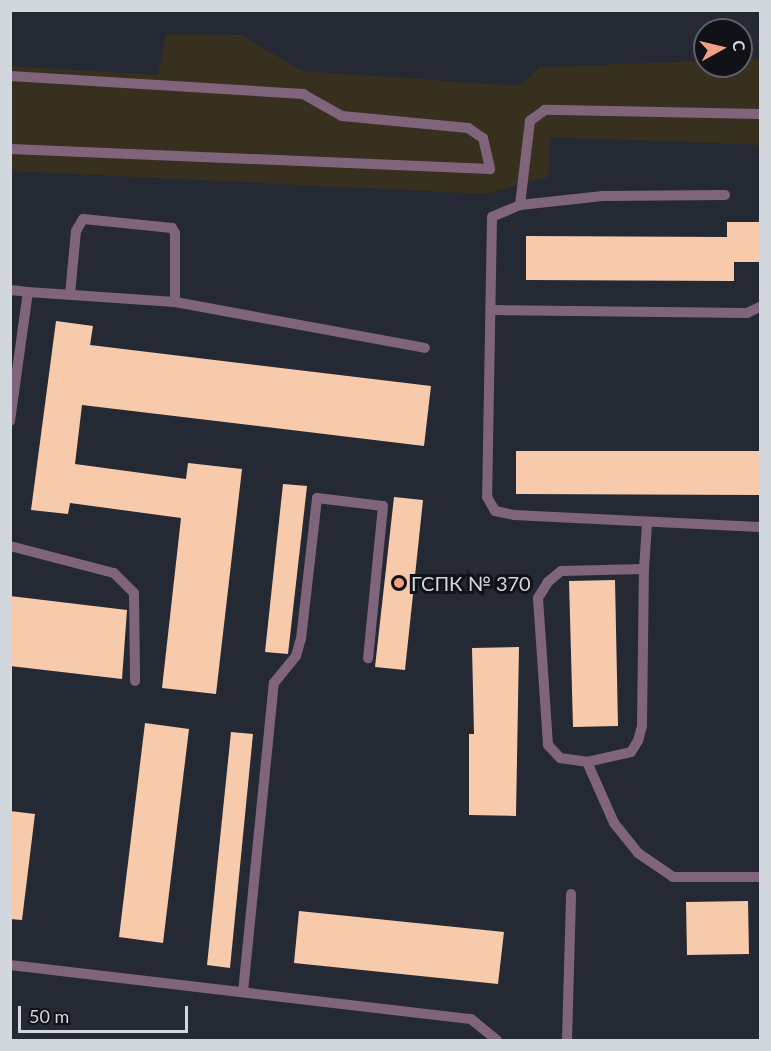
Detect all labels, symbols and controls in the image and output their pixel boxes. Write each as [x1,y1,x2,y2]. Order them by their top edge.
north arrow [693,18,753,78]
text: С [729,39,749,52]
place label: ГСПК № 370 [411,571,531,595]
marker: ГСПК № 370 [392,576,406,590]
scale bar [21,994,190,1032]
text: 50 m [29,1005,69,1027]

